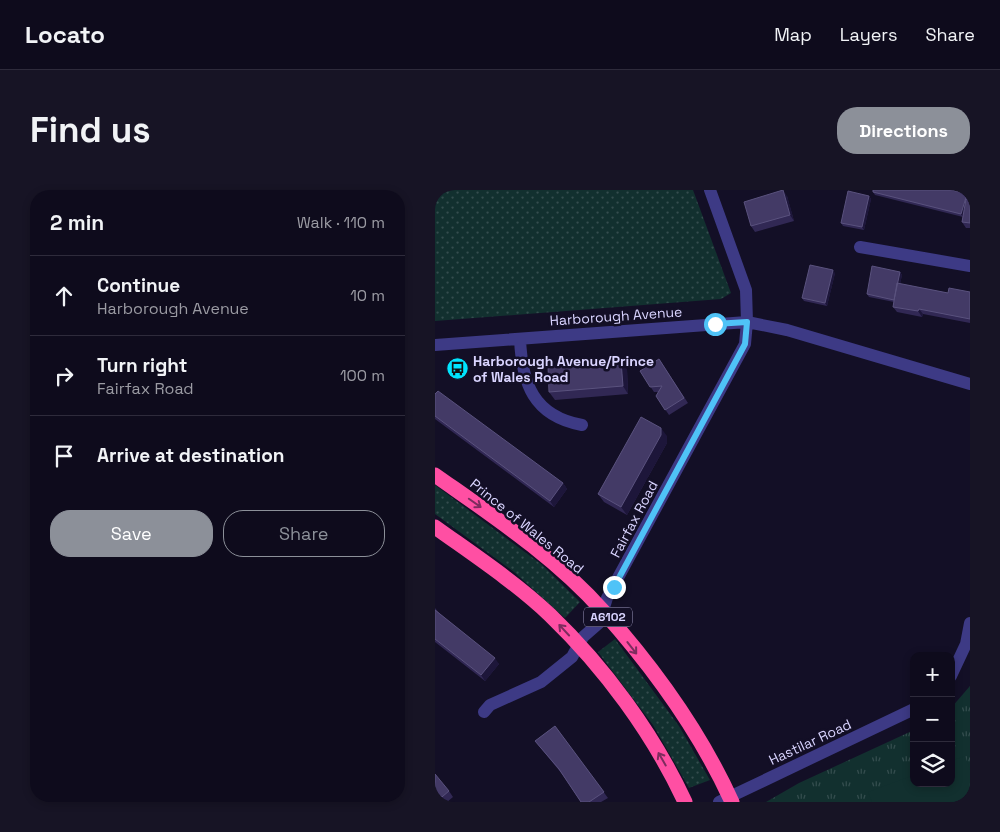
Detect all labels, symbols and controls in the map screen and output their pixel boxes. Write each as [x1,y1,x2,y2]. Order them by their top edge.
text: Locato [25,19,105,50]
text: Map [774,23,812,46]
text: Layers [840,23,897,46]
text: Share [925,23,975,46]
button: Directions [837,107,970,154]
text: Find us [30,108,151,152]
text: 2 min [50,209,104,236]
text: Walk · 110 m [297,212,385,233]
text: Continue [97,273,180,298]
icon: ahead [50,282,78,310]
text: 10 m [350,285,385,306]
text: Harborough Avenue [97,298,249,319]
street label: Harborough Avenue [549,302,683,330]
route start [704,313,727,336]
place label: Harborough Avenue/Prince of Wales Road [473,352,654,386]
text: Turn right [97,353,187,378]
bus stop icon: Harborough Avenue/Prince of Wales Road [445,357,469,381]
icon: right [50,362,78,390]
text: 100 m [340,365,385,386]
text: Fairfax Road [97,378,194,399]
icon: arrive [50,442,78,470]
text: Arrive at destination [97,443,285,468]
street label: Prince of Wales Road [466,475,588,577]
street label: Fairfax Road [606,477,662,561]
one-way arrow [468,498,482,508]
button: Save [50,510,213,557]
button: Share [223,510,385,557]
route end [603,576,626,599]
road number: A6102 [584,608,632,627]
one-way arrow [558,624,570,637]
one-way arrow [627,641,638,654]
map controls [910,652,955,787]
button: + [910,652,955,697]
button: − [910,697,955,742]
street label: Hastilar Road [766,715,854,769]
button: layers [910,742,955,787]
one-way arrow [657,752,666,767]

